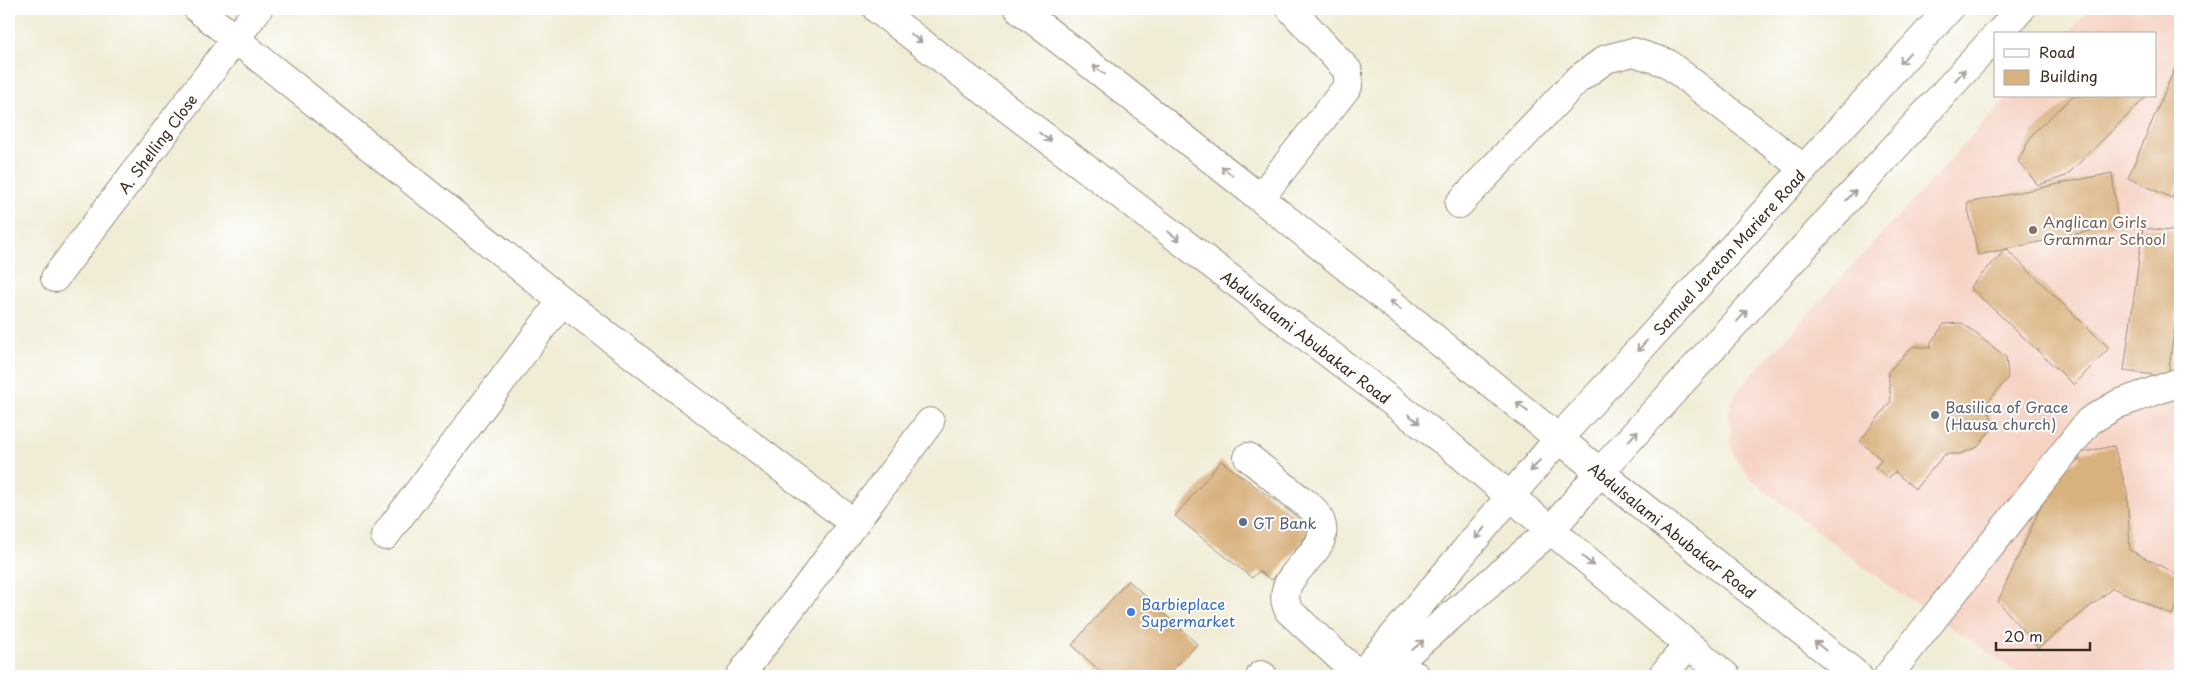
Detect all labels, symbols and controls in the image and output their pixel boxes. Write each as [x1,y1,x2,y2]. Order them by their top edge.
legend [1994,32,2156,98]
one-way arrow [909,33,922,44]
text: Road [2039,40,2075,63]
one-way arrow [1899,51,1911,64]
text: Building [2039,64,2098,87]
one-way arrow [1093,65,1106,76]
one-way arrow [1955,69,1966,82]
street label: A. Shelling Close [112,88,202,198]
one-way arrow [1038,132,1052,142]
street label: Samuel Jereton Mariere Road [1647,164,1810,340]
one-way arrow [1220,166,1234,176]
one-way arrow [1845,189,1857,202]
place label: Anglican Girls Grammar School [2043,210,2166,250]
marker: Anglican Girls Grammar School [2027,224,2039,236]
one-way arrow [1167,230,1180,241]
street label: Abdulsalami Abubakar Road [1217,264,1396,409]
one-way arrow [1388,300,1402,310]
one-way arrow [1736,309,1748,322]
one-way arrow [1637,340,1648,353]
place label: Basilica of Grace (Hausa church) [1945,395,2069,435]
one-way arrow [1516,401,1529,412]
marker: Basilica of Grace (Hausa church) [1929,409,1941,421]
one-way arrow [1407,414,1421,424]
one-way arrow [1627,430,1639,443]
street label: Abdulsalami Abubakar Road [1584,456,1762,603]
one-way arrow [1530,460,1541,473]
place label: GT Bank [1253,511,1317,534]
marker: GT Bank [1237,516,1249,528]
one-way arrow [1474,526,1485,539]
one-way arrow [1582,555,1595,567]
place label: Barbieplace Supermarket [1141,592,1235,632]
marker: Barbieplace Supermarket [1125,606,1137,618]
scale bar [1996,620,2090,652]
text: 20 m [2004,624,2043,647]
one-way arrow [1411,640,1424,651]
one-way arrow [1814,640,1827,651]

